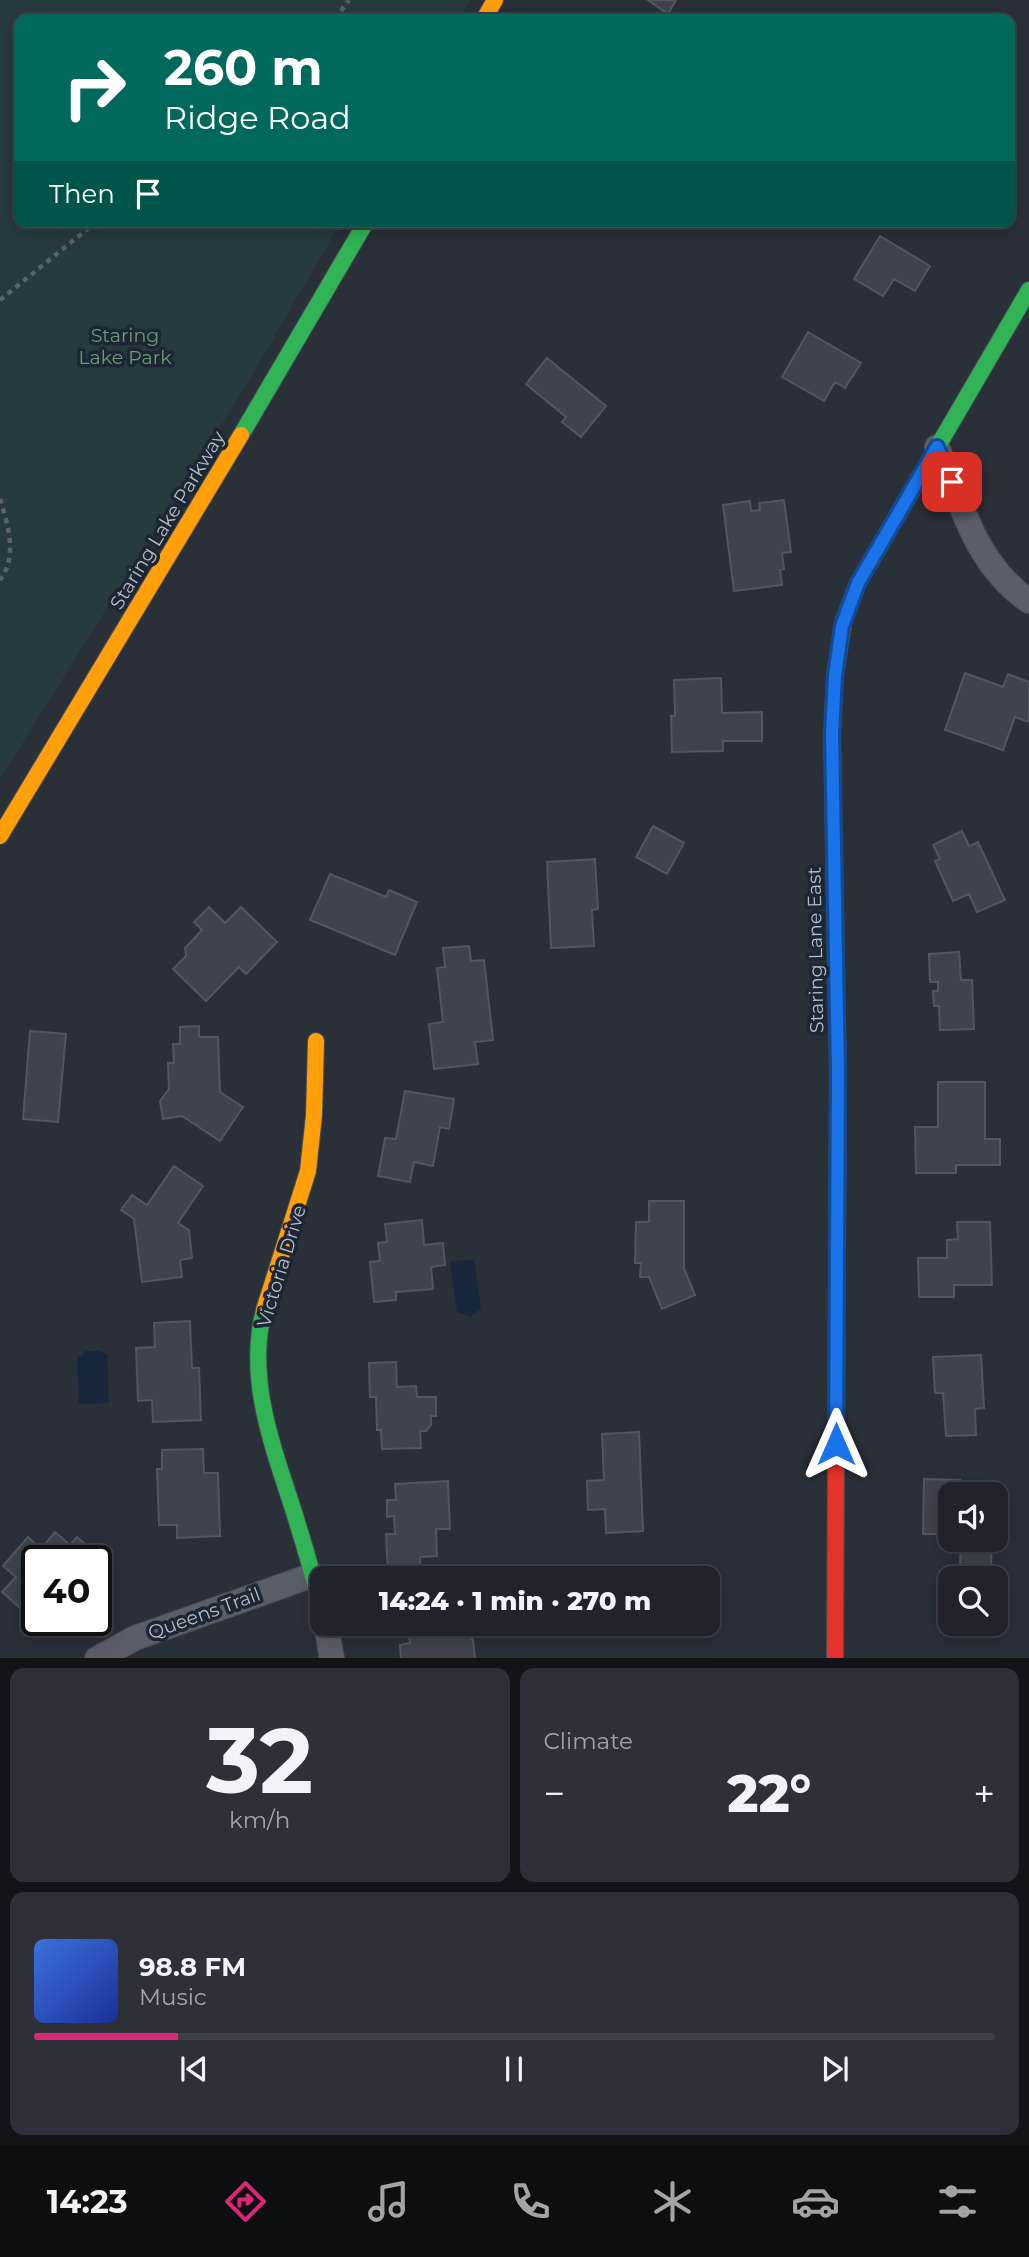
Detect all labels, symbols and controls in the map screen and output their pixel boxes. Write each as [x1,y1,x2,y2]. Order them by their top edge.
text: 260 m [164,38,323,97]
icon: right [49,42,140,133]
text: Ridge Road [164,98,351,137]
icon: arrive [129,175,167,213]
text: Then [49,178,115,210]
park label: Staring Lake Park [78,324,172,369]
street label: Staring Lake Parkway [105,426,230,614]
pin [922,452,982,512]
icon: arrive [933,463,971,501]
street label: Staring Lane East [803,866,828,1033]
street label: Victoria Drive [252,1202,311,1330]
position arrow [799,1407,873,1481]
map controls [938,1482,1008,1636]
button: sound [938,1482,1008,1552]
speed limit sign: 40 [21,1545,112,1636]
button: search [938,1566,1008,1636]
street label: Queens Trail [145,1583,263,1644]
text: 14:24 · 1 min · 270 m [379,1585,651,1617]
text: 32 [206,1705,313,1816]
text: Climate [544,1727,633,1755]
text: 22° [727,1762,811,1825]
text: − [544,1770,565,1817]
text: + [973,1770,995,1817]
text: km/h [229,1806,290,1834]
text: 98.8 FM [139,1951,246,1983]
text: Music [139,1983,207,2011]
icon: previous [175,2050,213,2088]
icon: pause [495,2050,533,2088]
icon: next [816,2050,854,2088]
icon: directions [221,2177,270,2226]
icon: music [364,2177,413,2226]
icon: phone [506,2177,555,2226]
icon: climate [648,2177,697,2226]
icon: car [791,2177,840,2226]
icon: filters [933,2177,982,2226]
text: 14:23 [47,2182,128,2221]

